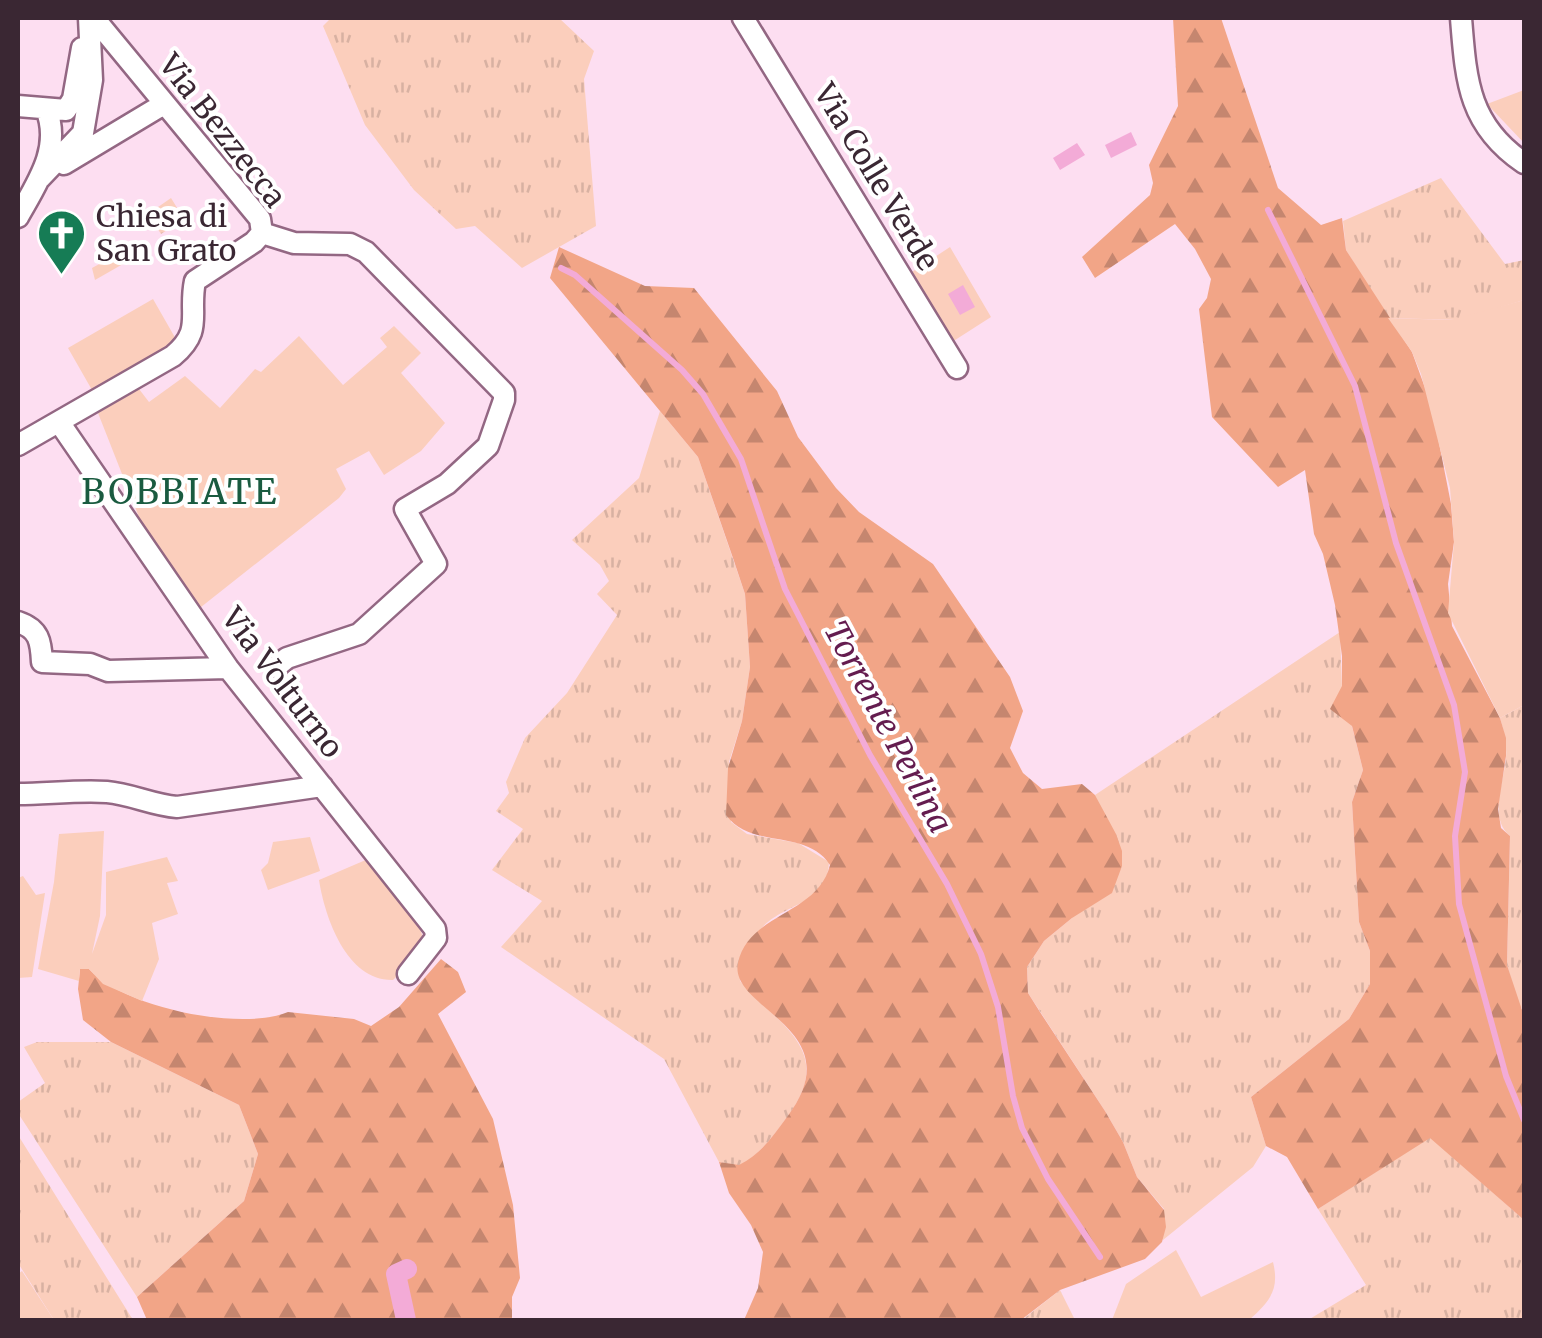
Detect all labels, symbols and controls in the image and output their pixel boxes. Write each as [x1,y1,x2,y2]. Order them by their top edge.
street label: Via Bezzecca [151,45,294,215]
street label: Via Colle Verde [806,75,947,277]
place label: Chiesa di San Grato [96,197,236,269]
church icon: Chiesa di San Grato [35,208,87,276]
district label: BOBBIATE [81,470,279,514]
street label: Via Volturno [213,599,352,765]
water label: Torrente Perlina [815,614,961,840]

